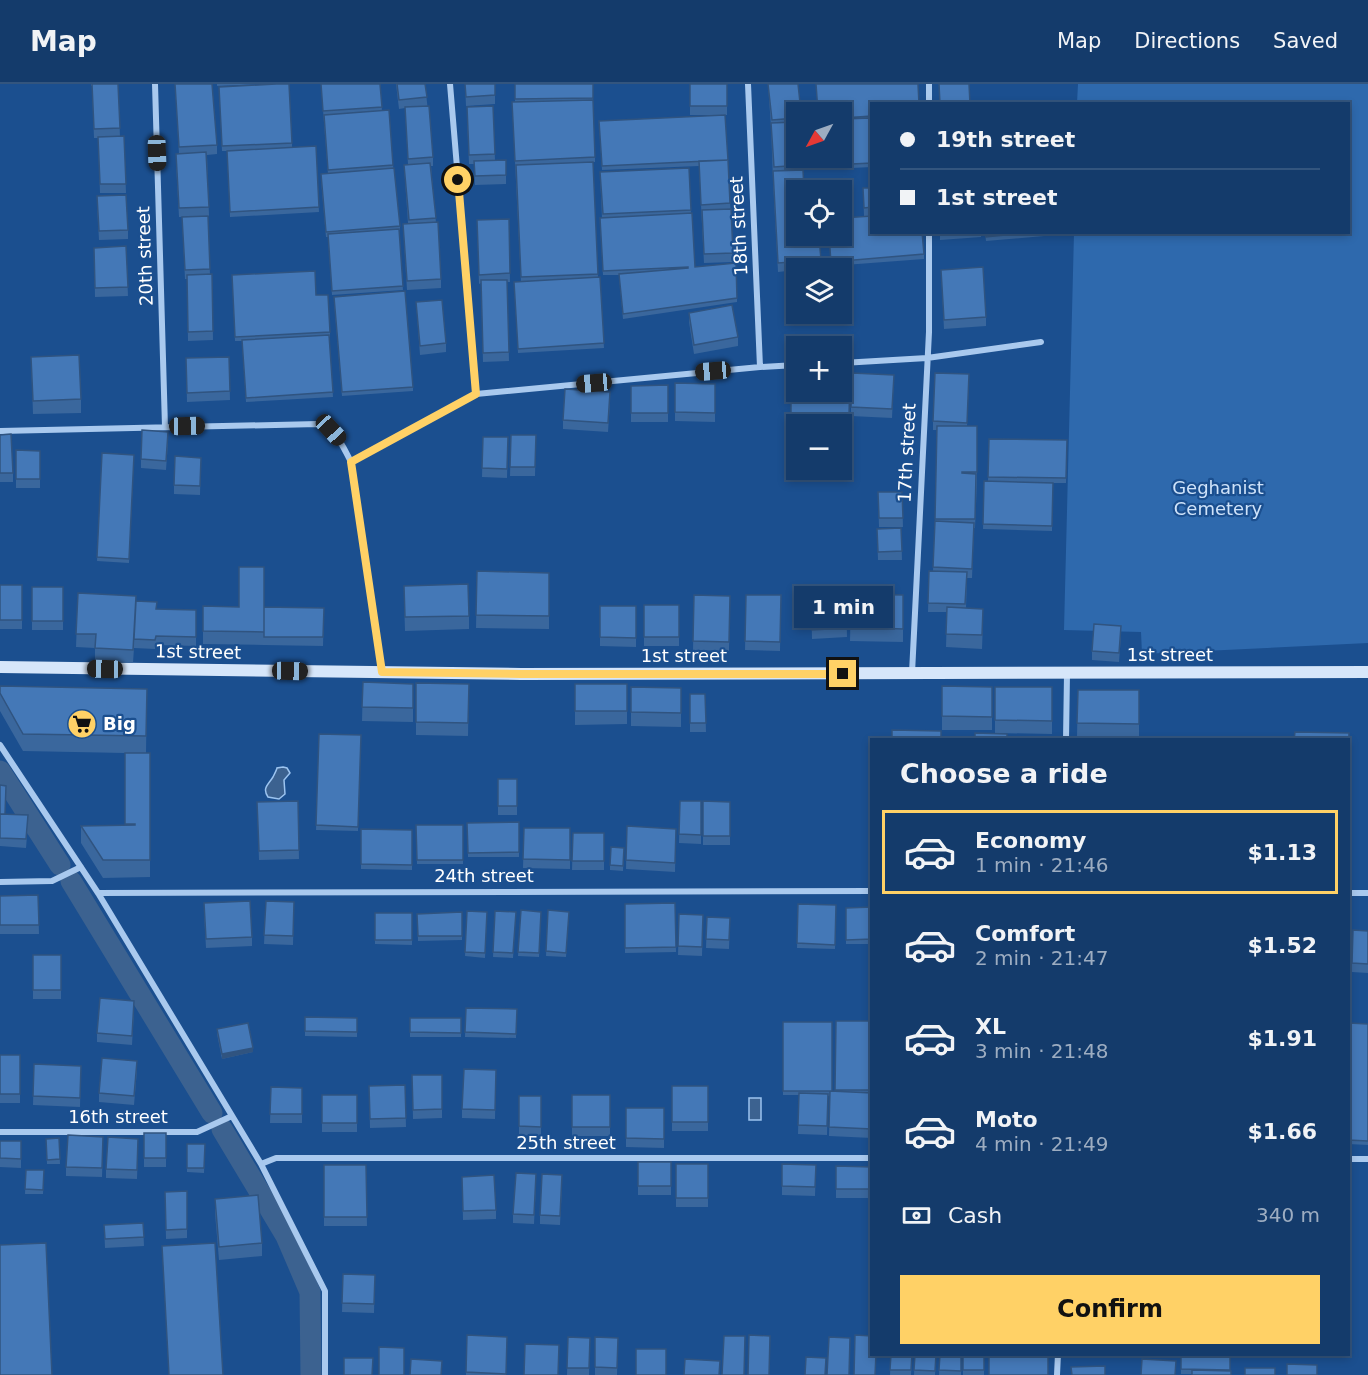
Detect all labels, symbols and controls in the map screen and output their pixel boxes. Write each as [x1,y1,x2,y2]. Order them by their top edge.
text: Map [30,25,97,58]
text: Map [1057,29,1101,53]
text: Directions [1134,29,1240,53]
text: Saved [1273,29,1338,53]
north arrow [786,102,852,168]
map controls [786,102,852,480]
text: 19th street [936,127,1075,152]
car [147,135,167,171]
route start [444,166,471,193]
street label: 18th street [725,176,752,276]
button: locate [786,180,852,246]
text: 1st street [936,185,1057,210]
street label: 20th street [132,206,157,306]
button: layers [786,258,852,324]
button: + [786,336,852,402]
car [694,360,732,382]
car [575,372,613,394]
street label: 17th street [893,403,920,503]
car [312,411,350,449]
button: − [786,414,852,480]
car [169,417,205,435]
park label: Geghanist Cemetery [1172,477,1264,519]
callout: 1 min [794,587,892,629]
text: 1 min [812,595,875,619]
street label: 1st street [155,640,241,663]
street label: 1st street [1127,644,1213,665]
street label: 1st street [641,645,727,666]
car [87,660,123,678]
route end [829,660,856,687]
car [272,662,308,680]
supermarket icon: Big [66,708,98,740]
place label: Big [103,713,136,734]
text: Choose a ride [900,758,1108,789]
icon: car [903,825,957,879]
text: Economy [975,828,1086,853]
text: $1.13 [1247,840,1317,865]
text: 1 min · 21:46 [975,853,1109,877]
street label: 24th street [434,865,534,886]
icon: car [903,918,957,972]
text: Comfort [975,921,1075,946]
text: $1.52 [1247,933,1317,958]
text: 2 min · 21:47 [975,946,1109,970]
icon: car [903,1011,957,1065]
text: XL [975,1014,1006,1039]
text: $1.91 [1247,1026,1317,1051]
text: 3 min · 21:48 [975,1039,1109,1063]
icon: car [903,1104,957,1158]
street label: 16th street [68,1106,168,1127]
text: Moto [975,1107,1038,1132]
text: $1.66 [1247,1119,1317,1144]
street label: 25th street [516,1132,616,1153]
text: 4 min · 21:49 [975,1132,1109,1156]
icon: cash [900,1199,933,1232]
text: Cash [948,1203,1002,1228]
text: 340 m [1256,1203,1320,1227]
button: Confirm [900,1275,1320,1344]

